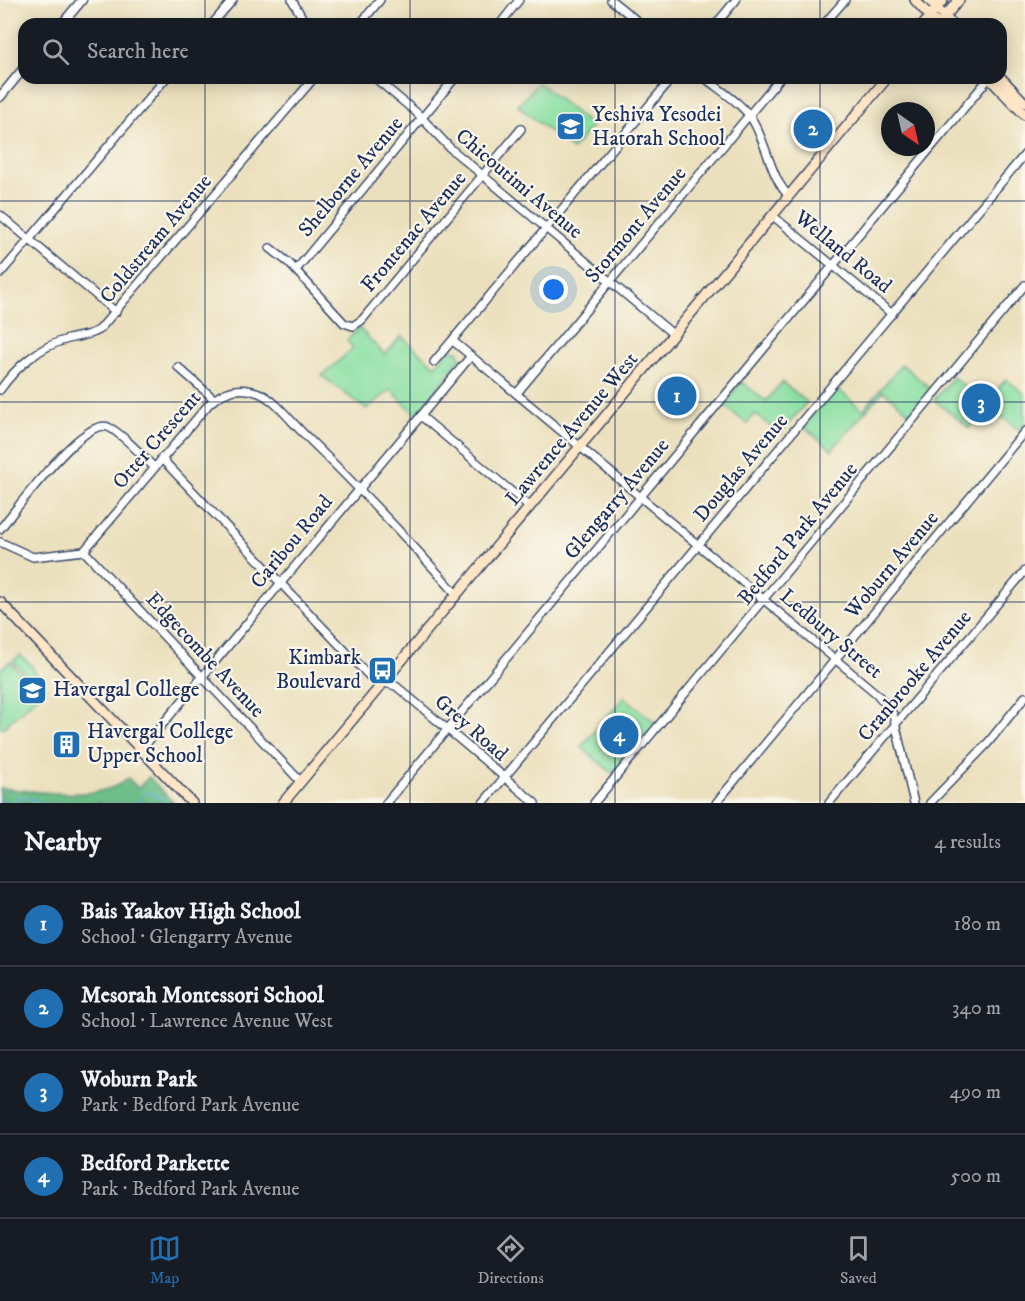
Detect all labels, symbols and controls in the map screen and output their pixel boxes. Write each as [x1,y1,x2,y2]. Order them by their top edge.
search box [18,18,1007,84]
icon: search [39,35,72,68]
text: Search here [87,38,189,65]
place label: Yeshiva Yesodei Hatorah School [592,102,726,152]
north arrow [881,102,935,156]
pin: 2 [794,106,832,152]
street label: Shelborne Avenue [293,111,409,243]
school or university icon: Yeshiva Yesodei Hatorah School [555,111,587,143]
street label: Chicoutimi Avenue [450,123,588,245]
street label: Stormont Avenue [580,161,693,289]
street label: Frontenac Avenue [356,166,472,298]
street label: Coldstream Avenue [94,169,218,309]
street label: Welland Road [788,204,897,300]
your location [539,275,568,304]
street label: Lawrence Avenue West [500,347,644,511]
pin: 1 [658,374,696,418]
pin: 3 [962,380,1000,426]
street label: Otter Crescent [107,385,207,495]
street label: Douglas Avenue [688,408,794,528]
street label: Glengarry Avenue [559,433,675,565]
street label: Bedford Park Avenue [732,457,864,611]
street label: Caribou Road [245,489,339,594]
street label: Woburn Avenue [839,506,945,625]
street label: Ledbury Street [774,583,888,685]
street label: Edgecombe Avenue [140,587,270,724]
street label: Cranbrooke Avenue [853,605,978,747]
place label: Kimbark Boulevard [276,645,362,695]
bus stop icon: Kimbark Boulevard [366,654,398,686]
school or university icon: Havergal College [16,674,48,706]
place label: Havergal College [53,677,200,703]
street label: Grey Road [429,689,514,767]
pin: 4 [600,712,638,758]
place label: Havergal College Upper School [87,719,234,769]
building icon: Havergal College Upper School [50,728,82,760]
text: Nearby [24,826,101,859]
text: 4 results [934,830,1001,855]
text: Bais Yaakov High School [81,898,301,925]
text: 1 [40,912,47,937]
text: 180 m [954,912,1001,937]
text: School · Glengarry Avenue [81,925,293,950]
text: Mesorah Montessori School [81,982,324,1009]
text: 2 [39,996,48,1021]
text: 340 m [952,996,1001,1021]
text: School · Lawrence Avenue West [81,1009,333,1034]
text: Woburn Park [81,1066,197,1093]
text: 3 [40,1080,47,1105]
text: 490 m [949,1080,1001,1105]
text: Park · Bedford Park Avenue [81,1093,300,1118]
text: Bedford Parkette [81,1150,230,1177]
text: 4 [38,1164,49,1189]
text: 500 m [950,1164,1001,1189]
text: Park · Bedford Park Avenue [81,1177,300,1202]
tab: Map [148,1232,181,1288]
tab: Directions [477,1232,544,1288]
tab: Saved [840,1232,877,1288]

